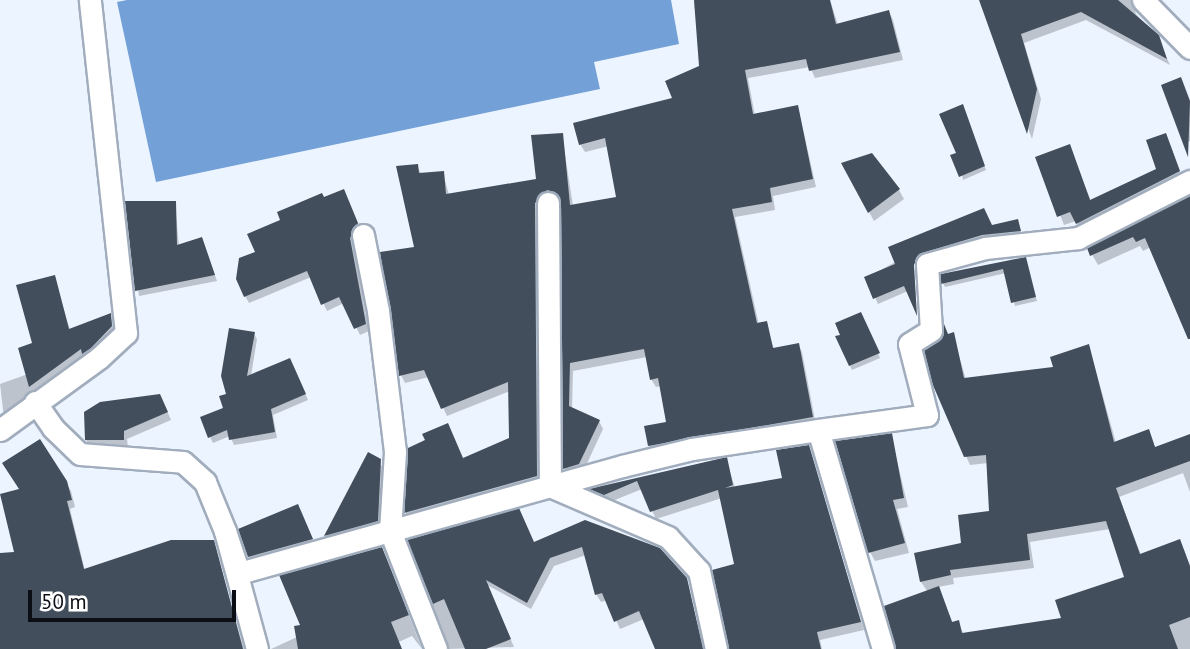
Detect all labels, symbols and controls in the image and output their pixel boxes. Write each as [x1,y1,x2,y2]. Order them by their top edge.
scale bar [32,576,240,620]
text: 50 m [41,588,87,615]

